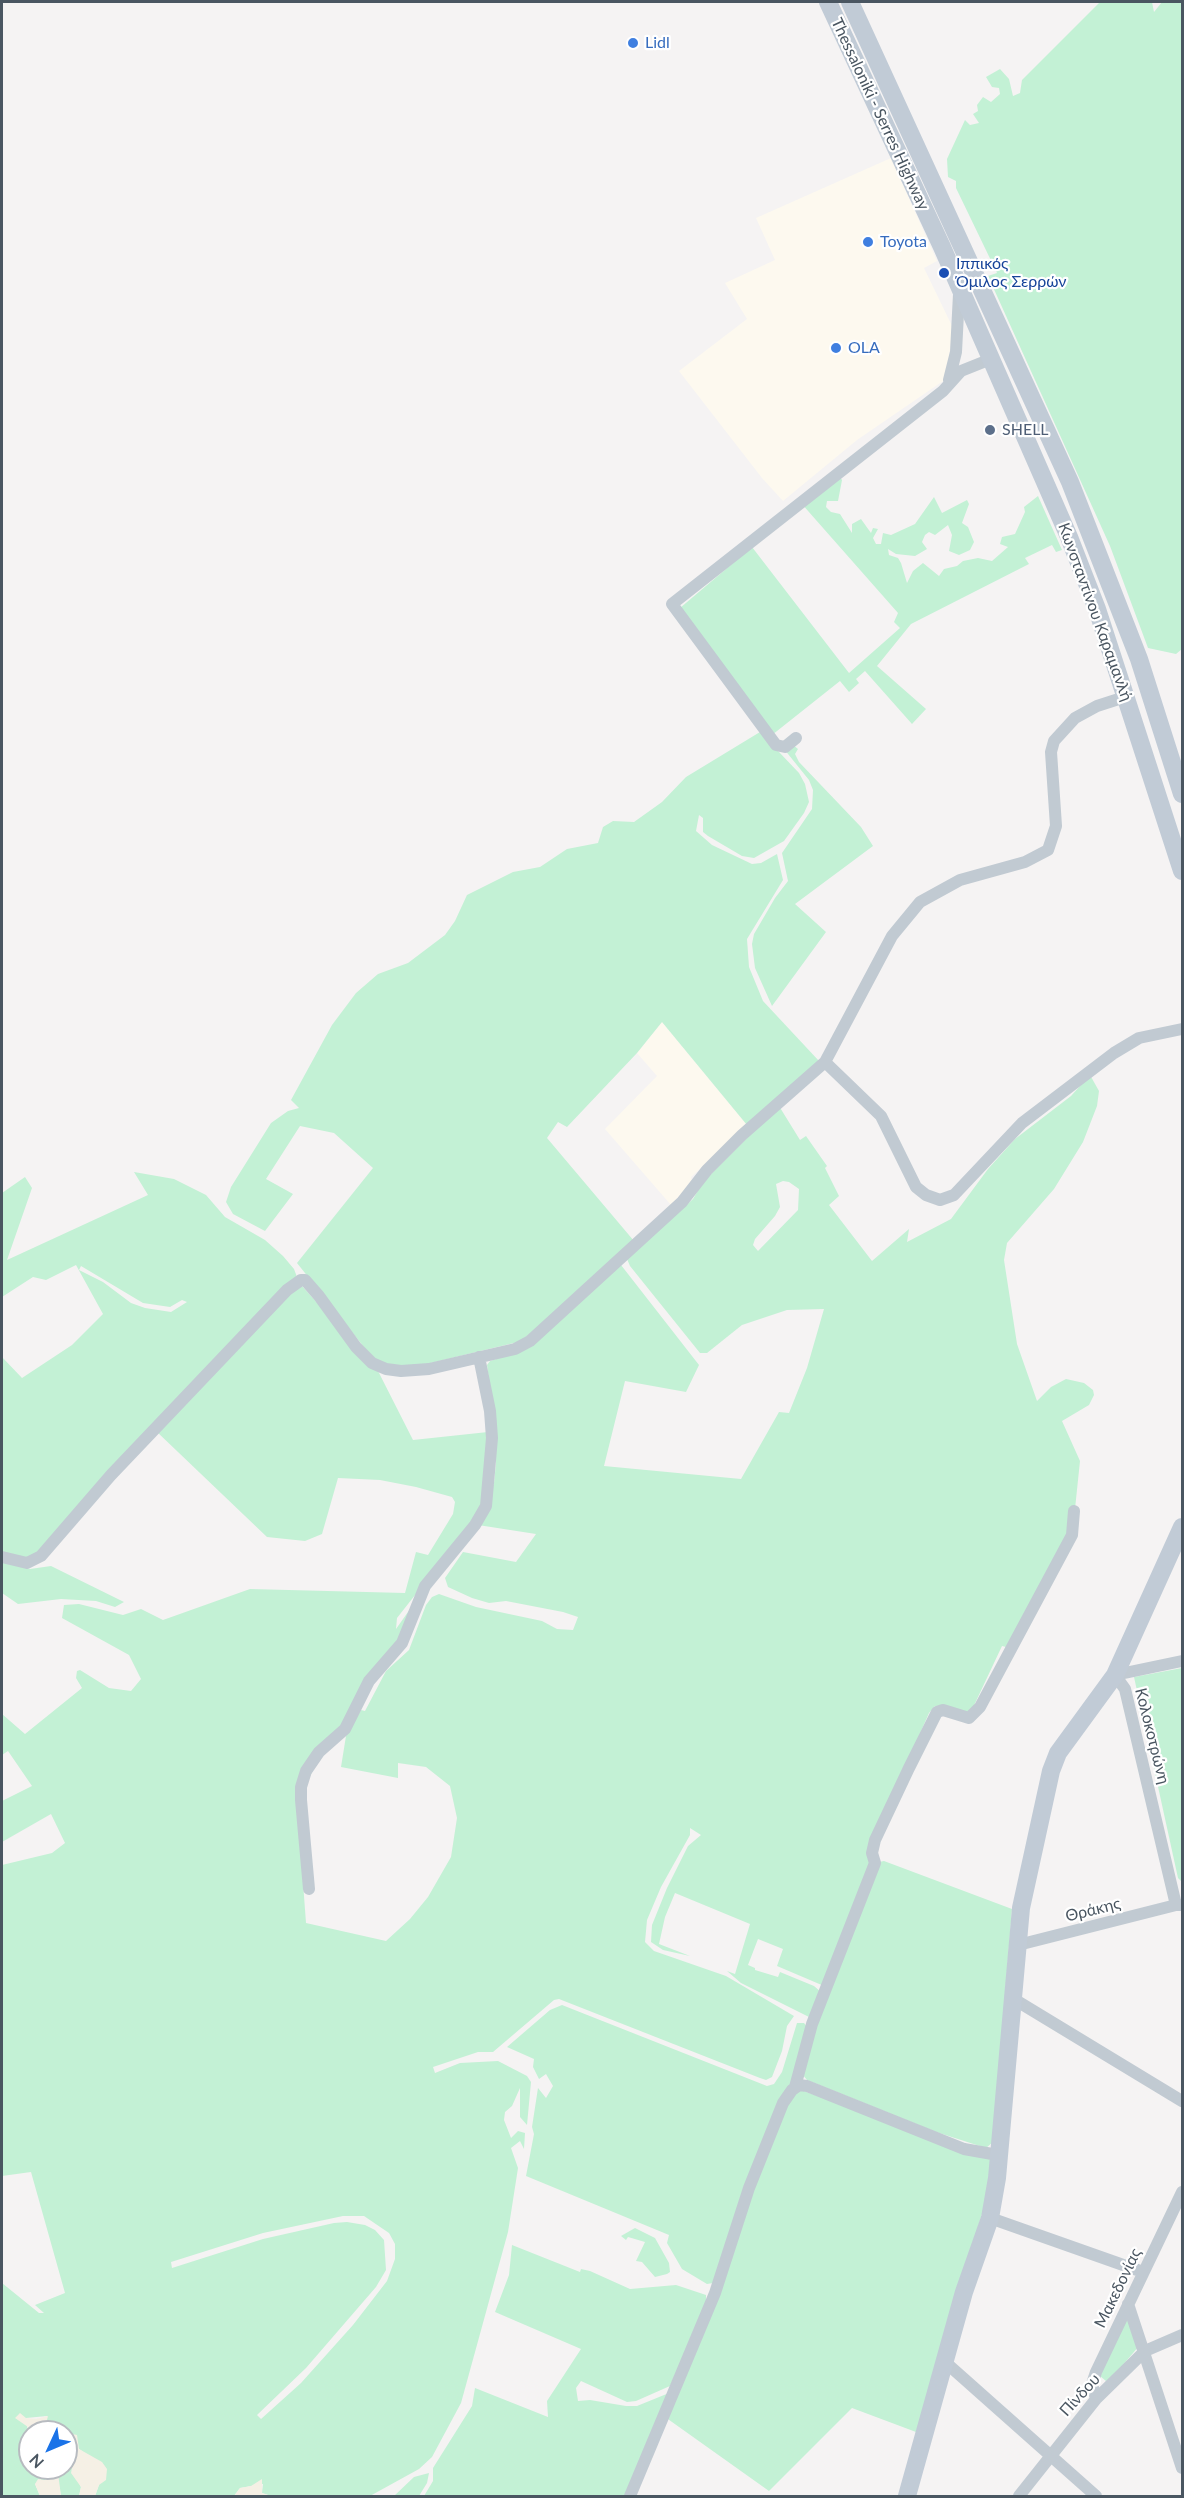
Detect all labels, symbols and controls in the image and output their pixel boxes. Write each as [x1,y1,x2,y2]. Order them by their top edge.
street label: Thessaloniki - Serres Highway [827,15,933,213]
place label: Lidl [645,33,670,53]
marker: Lidl [626,36,640,50]
place label: Toyota [880,232,927,252]
marker: Toyota [861,235,875,249]
place label: Ιππικός Όμιλος Σερρών [956,254,1067,292]
marker: Ιππικός Όμιλος Σερρών [937,266,951,280]
place label: OLA [848,338,880,358]
marker: OLA [829,341,843,355]
place label: SHELL [1002,420,1049,440]
marker: SHELL [983,423,997,437]
street label: Κωνσταντίνου Καραμανλή [1054,520,1136,704]
street label: Κολοκοτρώνη [1131,1686,1173,1786]
street label: Θράκης [1064,1894,1122,1926]
street label: Μακεδονίας [1091,2245,1145,2331]
street label: Πίνδου [1056,2370,1104,2420]
north arrow [18,2420,78,2480]
text: N [25,2450,47,2473]

